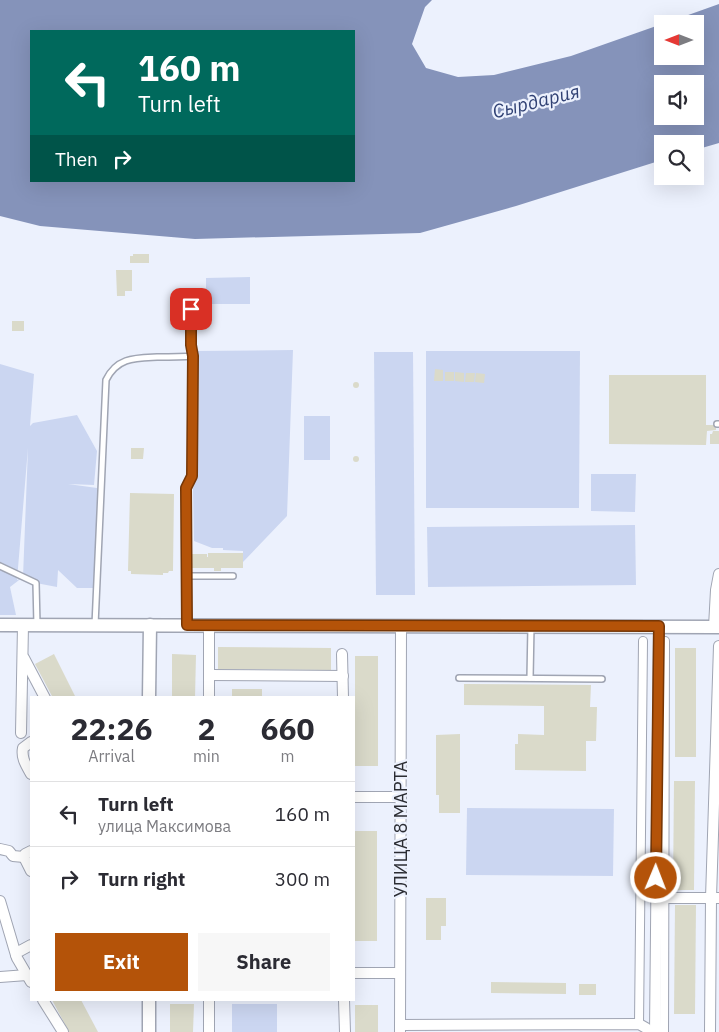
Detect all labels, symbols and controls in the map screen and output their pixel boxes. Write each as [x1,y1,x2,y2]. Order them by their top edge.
north arrow [654,15,704,65]
map controls [654,15,704,185]
text: 160 m [138,45,241,91]
icon: left [55,50,120,115]
button: sound [654,75,704,125]
water label: Сырдария [490,79,582,123]
text: Turn left [138,89,221,118]
button: search [654,135,704,185]
icon: right [108,145,136,173]
text: Then [55,147,98,171]
pin [170,288,212,330]
icon: arrive [177,295,205,323]
text: 22:26 [71,709,152,748]
text: 2 [197,709,215,748]
text: 660 [260,709,314,748]
text: Arrival [88,746,135,766]
text: min [193,746,220,766]
text: m [280,746,294,766]
street label: УЛИЦА 8 МАРТА [389,760,412,897]
text: Turn left [98,792,174,816]
icon: left [55,800,83,828]
text: 160 m [275,802,330,826]
text: улица Максимова [98,816,231,836]
position arrow [629,851,681,903]
icon: right [55,865,83,893]
text: Turn right [98,867,185,891]
text: 300 m [275,867,330,891]
button: Exit [55,933,188,991]
button: Share [198,933,330,991]

